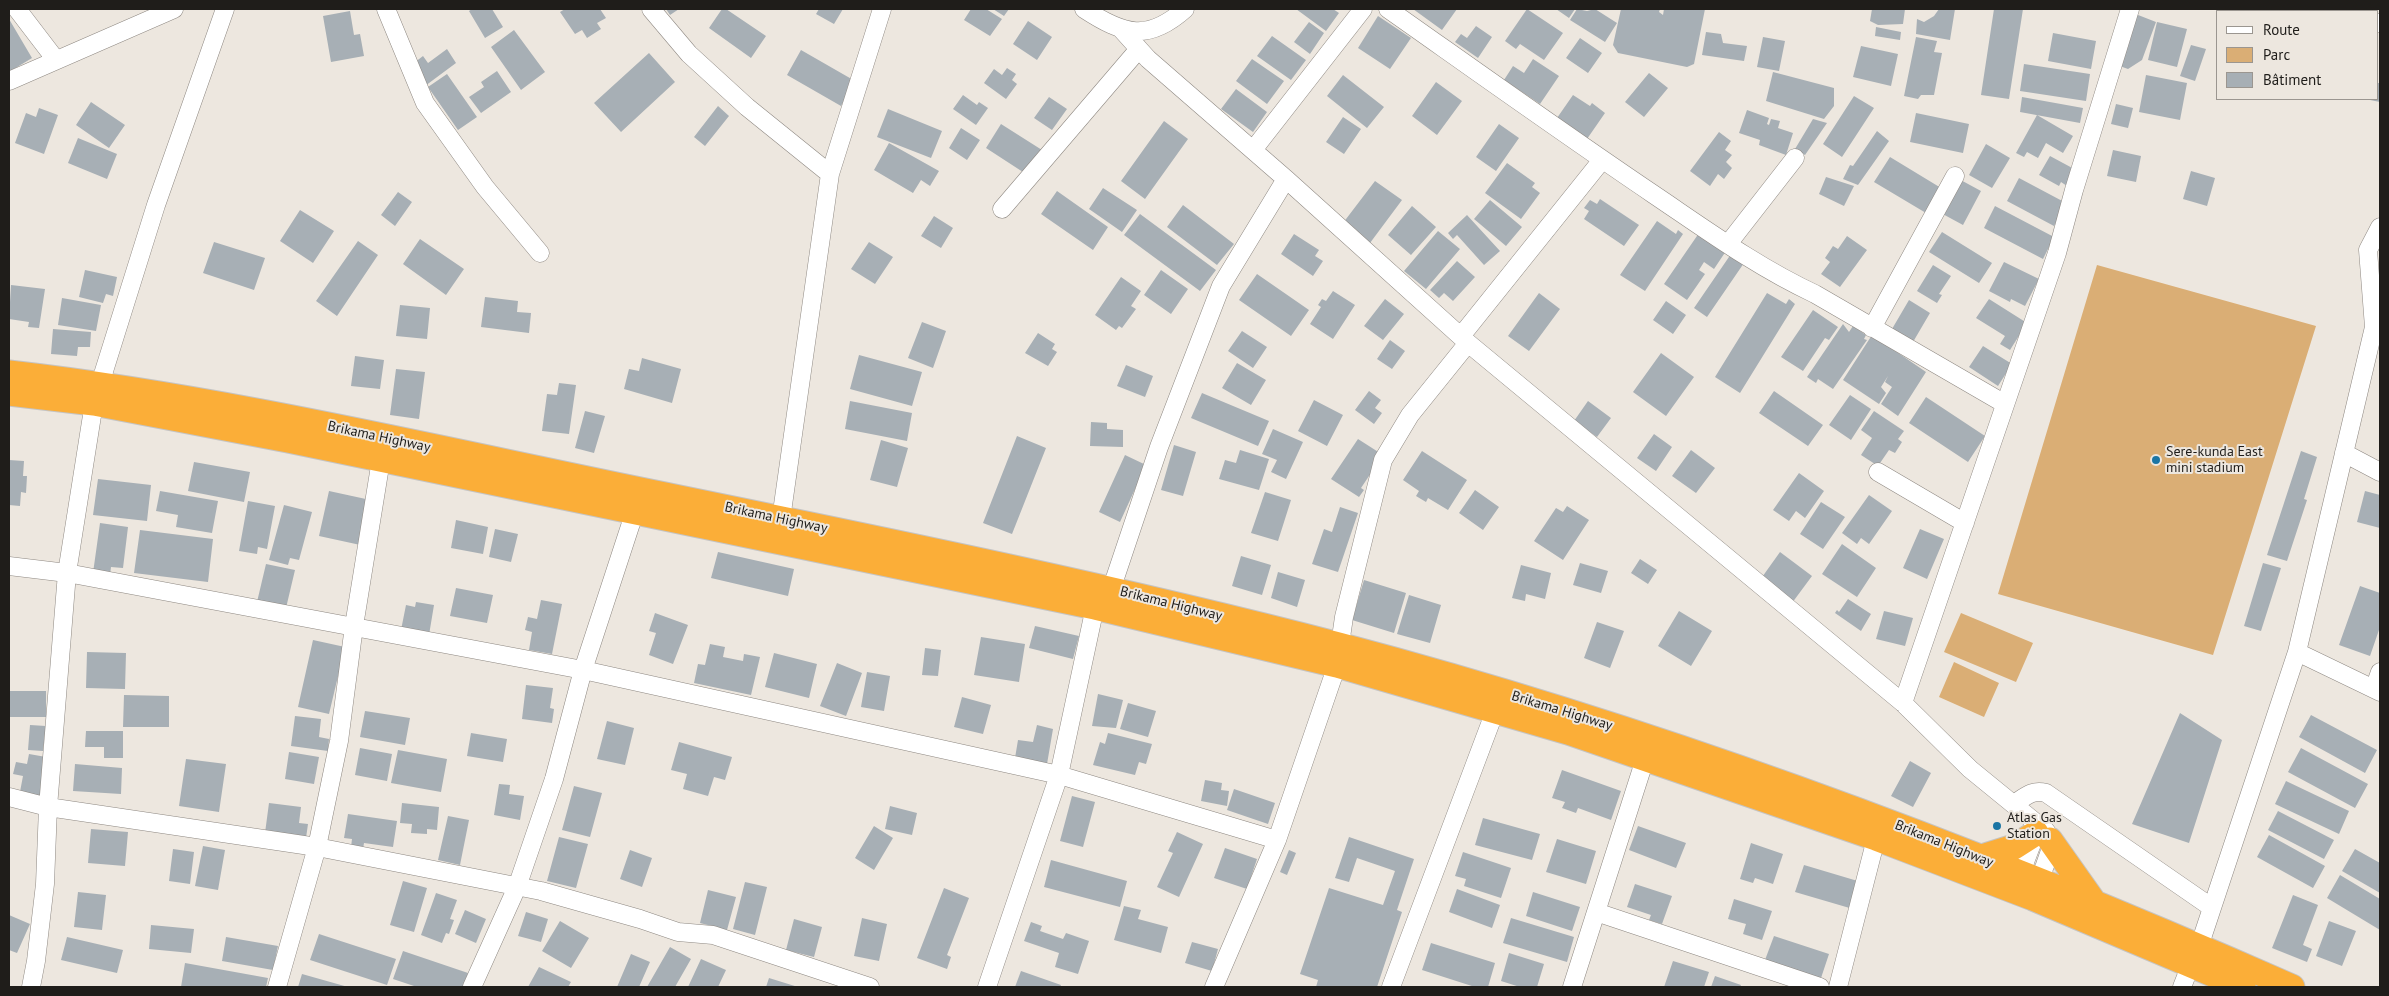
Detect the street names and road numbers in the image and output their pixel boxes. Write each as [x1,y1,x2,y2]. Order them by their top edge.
street label: Brikama Highway [326,418,432,456]
street label: Brikama Highway [723,499,829,537]
street label: Brikama Highway [1118,583,1224,625]
street label: Brikama Highway [1510,688,1614,734]
street label: Brikama Highway [1892,817,1996,871]

